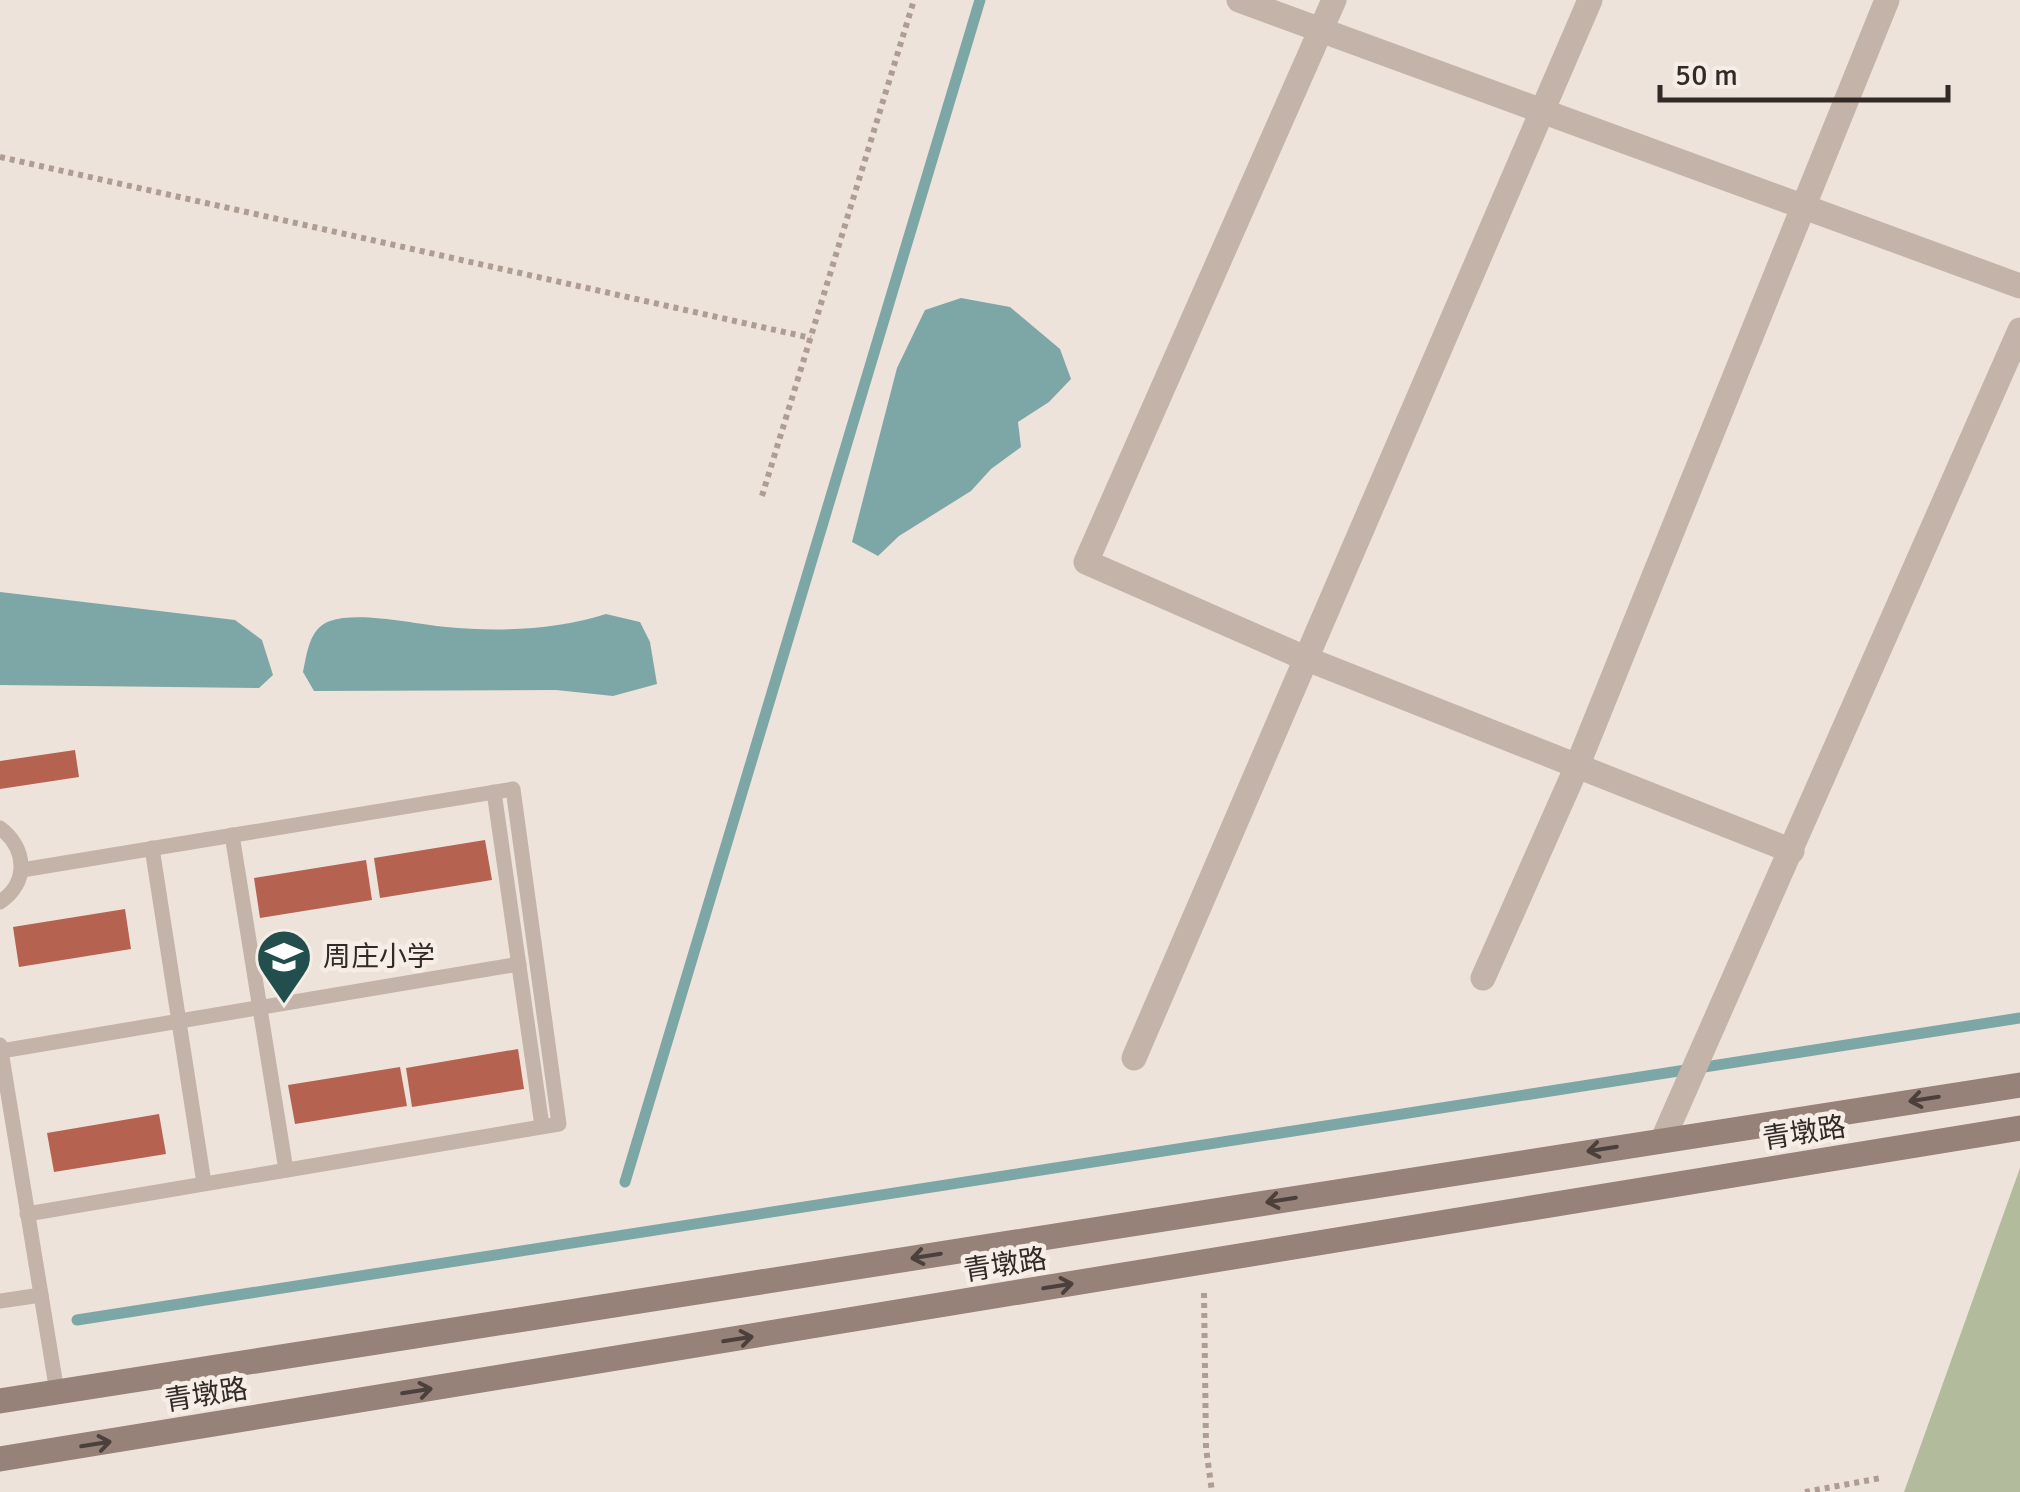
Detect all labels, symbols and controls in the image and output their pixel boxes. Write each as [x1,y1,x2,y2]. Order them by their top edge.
scale bar [1660,40,1948,102]
text: 50 m [1675,57,1738,94]
school or university icon: 周庄小学 [254,927,314,1006]
place label: 周庄小学 [323,940,435,974]
one-way arrow [1908,1091,1940,1109]
street label: 青墩路 [1760,1110,1848,1156]
one-way arrow [1587,1140,1619,1159]
one-way arrow [1266,1191,1298,1210]
street label: 青墩路 [961,1242,1049,1288]
one-way arrow [910,1247,943,1266]
one-way arrow [1042,1276,1074,1295]
one-way arrow [721,1329,753,1348]
street label: 青墩路 [162,1372,250,1418]
one-way arrow [400,1381,433,1400]
one-way arrow [79,1434,112,1453]

